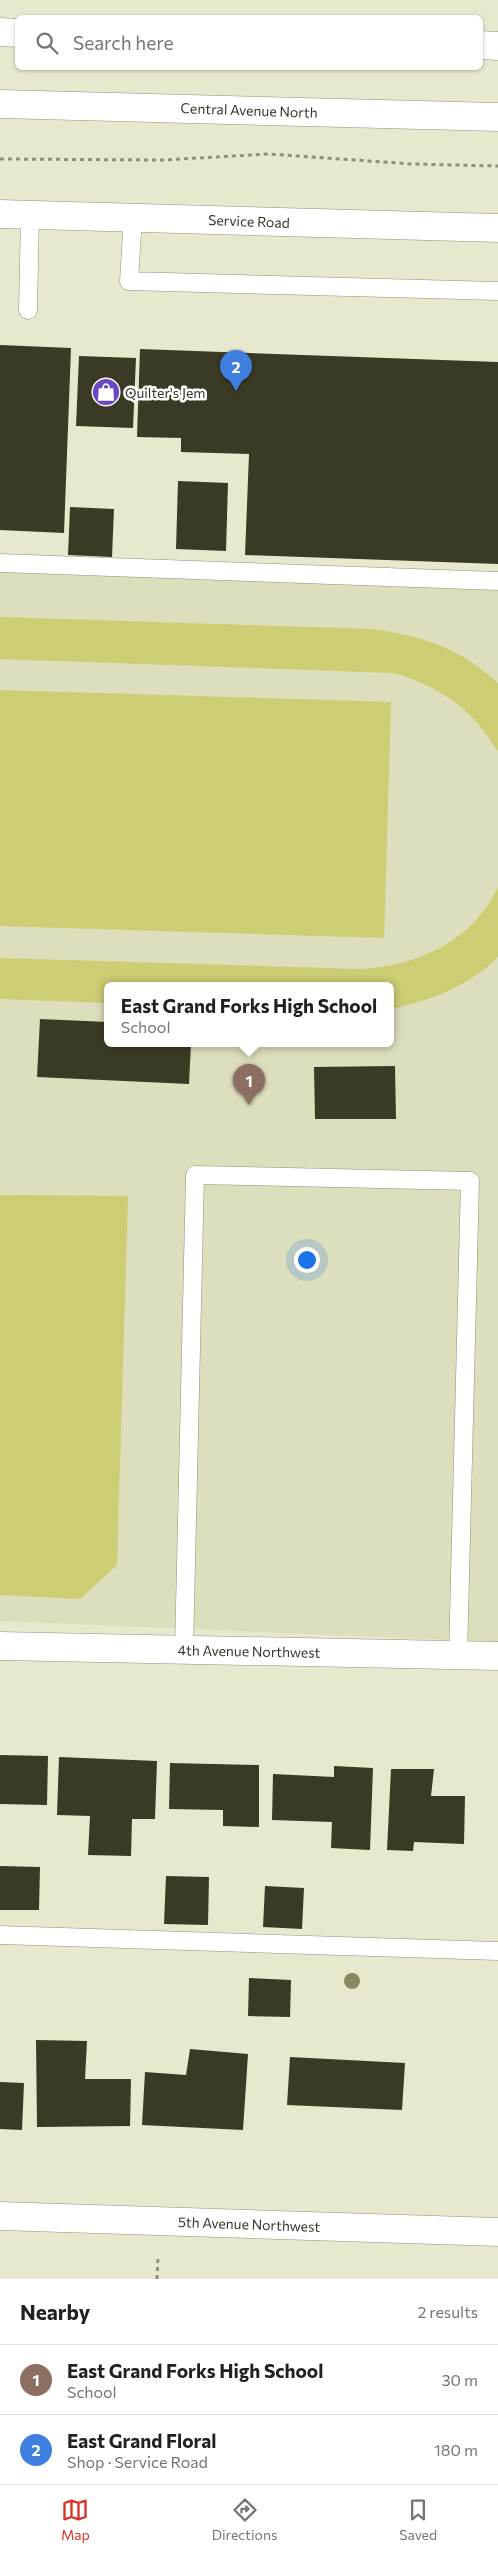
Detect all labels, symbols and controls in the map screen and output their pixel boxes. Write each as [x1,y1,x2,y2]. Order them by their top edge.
search box [15,15,483,70]
icon: search [33,29,61,57]
text: Search here [73,31,173,54]
street label: Central Avenue North [180,99,318,121]
street label: Service Road [208,211,290,231]
pin: 2 [220,350,252,391]
shop icon: Quilter's Jem [91,377,121,407]
place label: Quilter's Jem [125,384,206,401]
popup [104,982,394,1047]
text: East Grand Forks High School [121,994,377,1017]
text: School [121,1017,170,1036]
pin: 1 [233,1064,265,1105]
your location [294,1247,320,1273]
street label: 4th Avenue Northwest [177,1641,321,1661]
street label: 5th Avenue Northwest [178,2213,321,2235]
text: Nearby [20,2299,90,2324]
text: 2 results [417,2302,478,2321]
text: East Grand Forks High School [67,2359,323,2382]
text: 1 [32,2370,40,2389]
text: 30 m [441,2370,478,2389]
text: School [67,2382,117,2401]
text: East Grand Floral [67,2429,216,2452]
text: 2 [31,2440,41,2459]
text: 180 m [434,2440,478,2459]
text: Shop · Service Road [67,2452,208,2471]
tab: Map [61,2496,90,2543]
tab: Directions [212,2496,277,2543]
tab: Saved [399,2496,437,2543]

